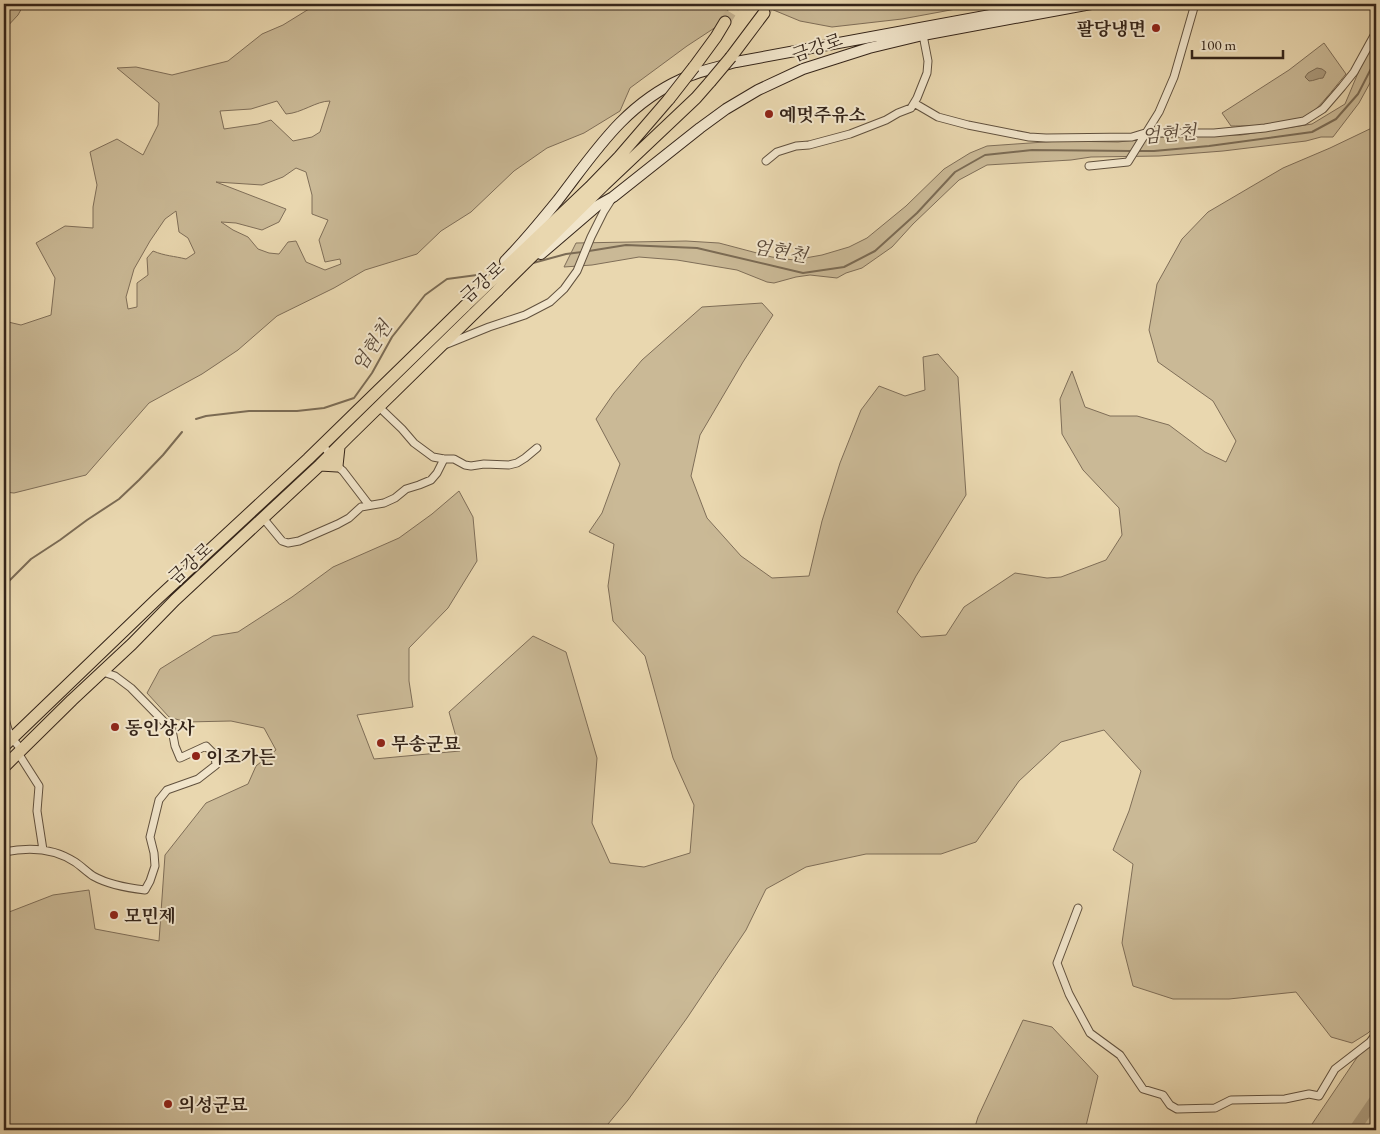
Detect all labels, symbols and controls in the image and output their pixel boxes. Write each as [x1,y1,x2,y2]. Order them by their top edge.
place label: 팔당냉면 [1076,17,1146,40]
marker: 팔당냉면 [1150,22,1162,34]
street label: 금강로 [789,28,845,66]
scale bar [1192,28,1284,60]
text: 100 m [1200,35,1237,54]
place label: 예멋주유소 [779,103,867,126]
marker: 예멋주유소 [763,108,775,120]
water label: 엄현천 [1140,119,1199,149]
water label: 엄현천 [751,234,811,268]
street label: 금강로 [455,256,509,308]
water label: 엄현천 [347,315,398,376]
street label: 금강로 [163,537,217,589]
place label: 동인상사 [125,716,195,739]
marker: 동인상사 [109,721,121,733]
place label: 무송군묘 [391,732,461,755]
marker: 무송군묘 [375,737,387,749]
place label: 이조가든 [206,745,276,768]
marker: 이조가든 [190,750,202,762]
place label: 모민제 [124,904,176,927]
marker: 모민제 [108,909,120,921]
place label: 의성군묘 [178,1093,248,1116]
marker: 의성군묘 [162,1098,174,1110]

